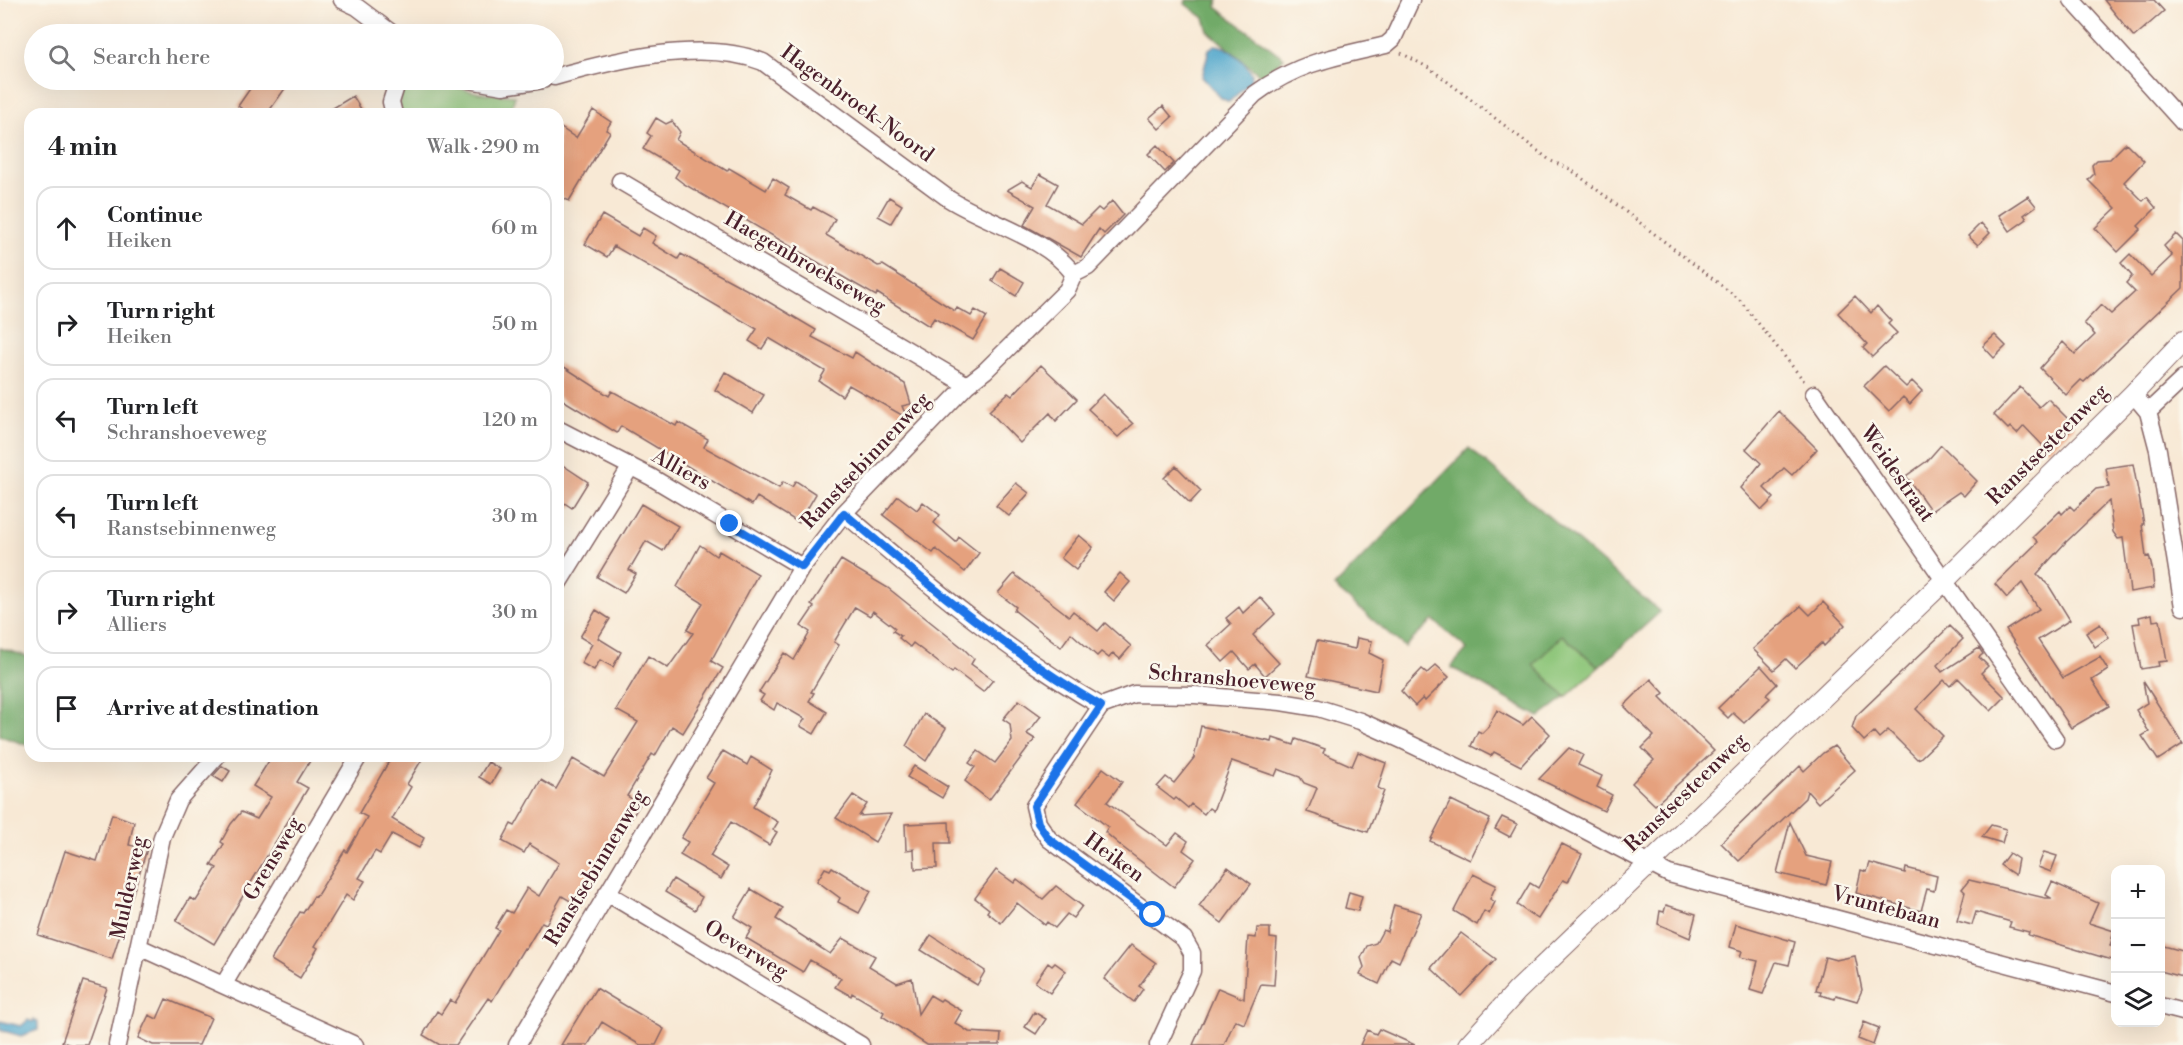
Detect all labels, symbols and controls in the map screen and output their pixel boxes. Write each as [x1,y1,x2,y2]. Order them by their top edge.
search box [24,24,564,90]
street label: Hagenbroek-Noord [775,40,939,168]
icon: search [45,41,78,74]
text: Search here [93,44,210,71]
text: 4 min [48,131,118,163]
text: Walk · 290 m [427,135,540,160]
text: Continue [107,202,203,229]
street label: Haegenbroekseweg [720,206,891,320]
icon: ahead [50,212,83,245]
text: 60 m [491,216,538,241]
text: Heiken [107,229,172,254]
text: Turn right [107,298,215,325]
icon: right [50,308,83,341]
text: 50 m [492,312,538,337]
text: Heiken [107,325,172,350]
street label: Ranstsesteenweg [1982,379,2114,511]
street label: Ranstsebinnenweg [796,387,936,535]
text: Turn left [107,394,198,421]
icon: left [50,404,83,437]
text: 120 m [483,408,538,433]
street label: Weidestraat [1854,420,1940,528]
text: Schranshoeveweg [107,421,267,446]
street label: Alliers [646,443,715,497]
text: Turn left [107,490,198,517]
icon: left [50,500,83,533]
text: 30 m [492,504,538,529]
route end [716,510,742,536]
text: Ranstsebinnenweg [107,517,276,542]
text: Turn right [107,586,215,613]
icon: right [50,596,83,629]
text: 30 m [492,600,538,625]
text: Alliers [107,613,167,638]
street label: Schranshoeveweg [1147,660,1317,700]
icon: arrive [50,692,83,725]
text: Arrive at destination [107,695,319,722]
street label: Ranstsesteenweg [1619,728,1753,858]
street label: Ranstsebinnenweg [539,785,653,951]
street label: Grensweg [238,812,308,906]
street label: Heiken [1079,827,1150,889]
street label: Mulderweg [105,834,153,942]
map controls [2111,865,2165,1027]
button: + [2111,865,2165,919]
street label: Vruntebaan [1828,881,1944,935]
route start [1139,901,1165,927]
street label: Oeverweg [699,915,793,985]
button: − [2111,919,2165,973]
button: layers [2111,973,2165,1027]

